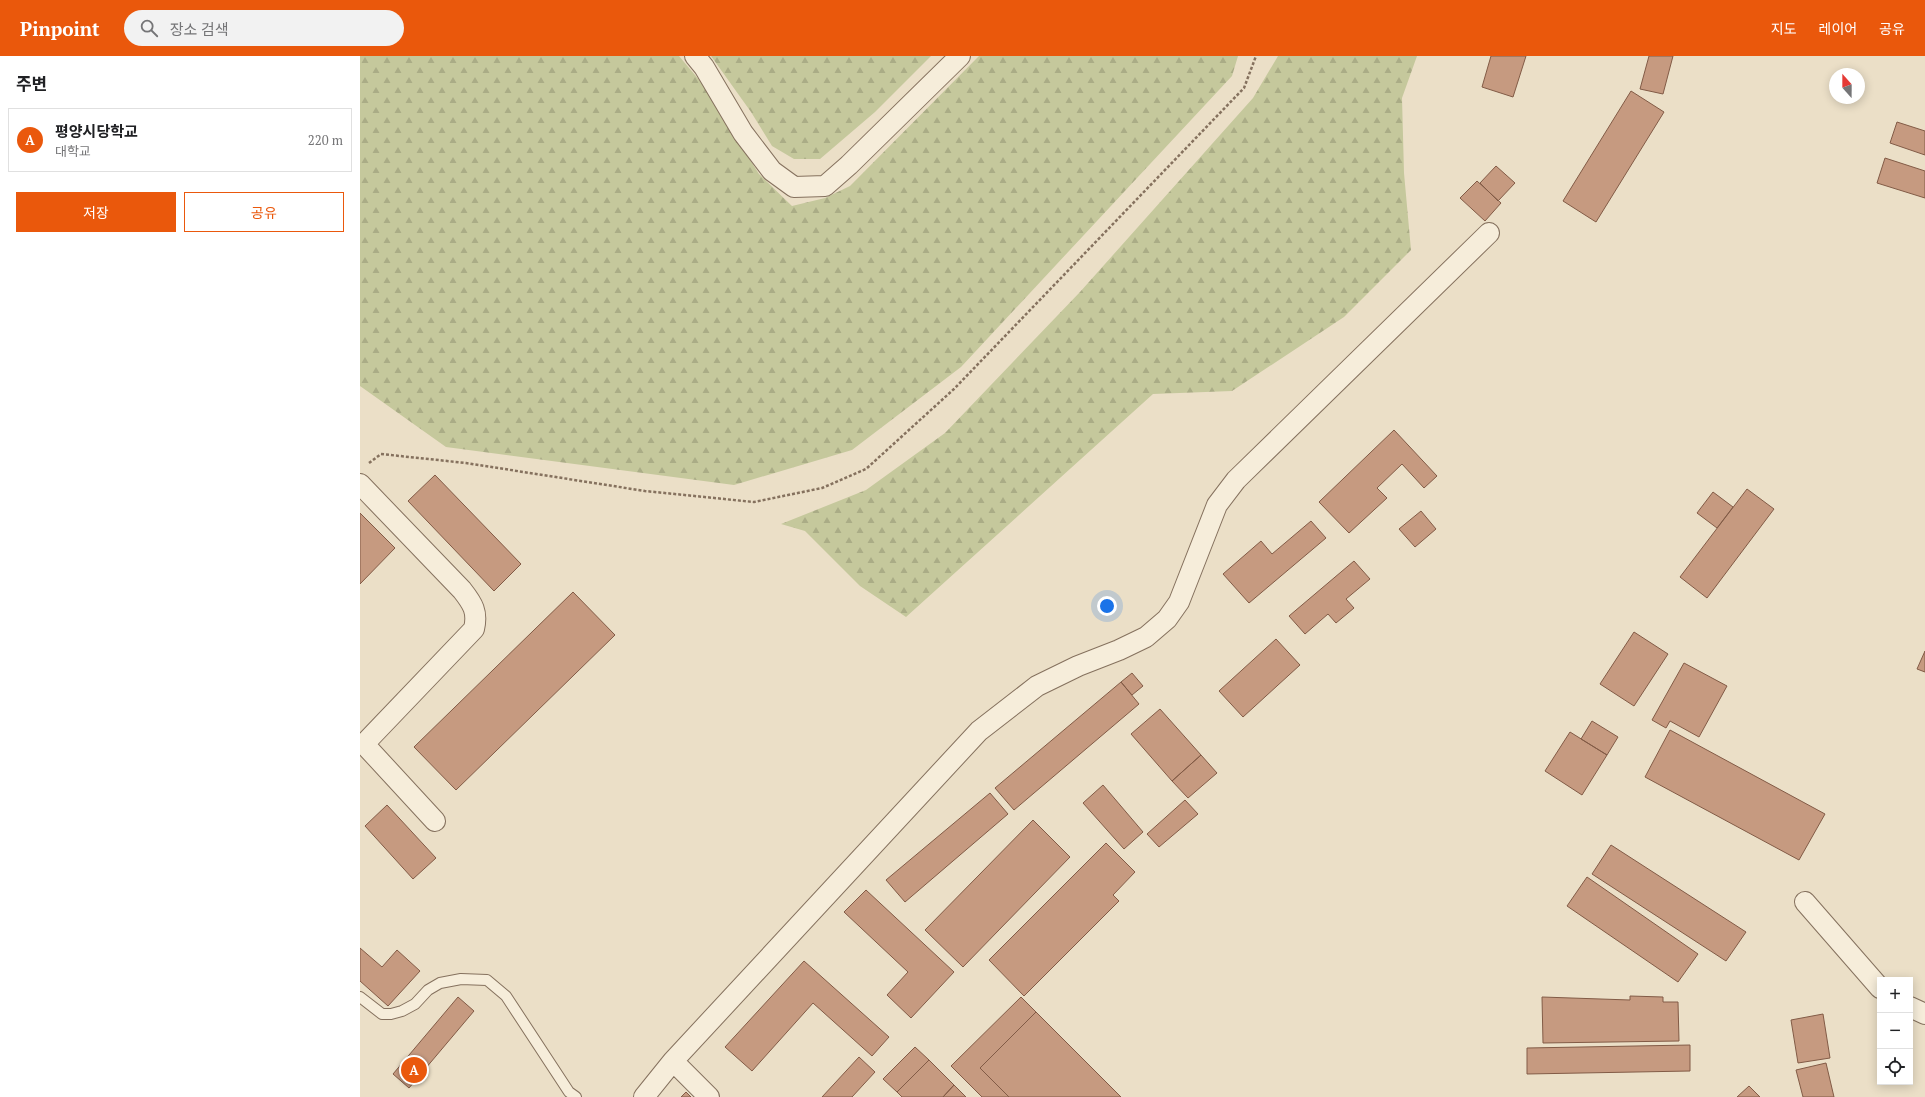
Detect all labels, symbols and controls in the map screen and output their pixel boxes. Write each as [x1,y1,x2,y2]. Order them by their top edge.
search box [124,10,404,46]
text: Pinpoint [20,16,100,41]
icon: search [138,17,160,39]
text: 장소 검색 [170,19,229,39]
text: 지도 [1771,19,1797,38]
text: 레이어 [1819,19,1857,38]
text: 공유 [1879,19,1905,38]
north arrow [1829,68,1865,104]
text: 주변 [16,72,47,95]
text: 평양시당학교 [55,121,138,141]
text: A [25,131,35,149]
text: 220 m [308,131,343,149]
text: 대학교 [55,142,91,160]
button: 저장 [16,192,176,232]
button: 공유 [184,192,344,232]
your location [1097,596,1117,616]
map controls [1877,977,1913,1085]
button: + [1877,977,1913,1013]
button: − [1877,1013,1913,1049]
button: locate [1877,1049,1913,1085]
pin: A [401,1055,427,1085]

